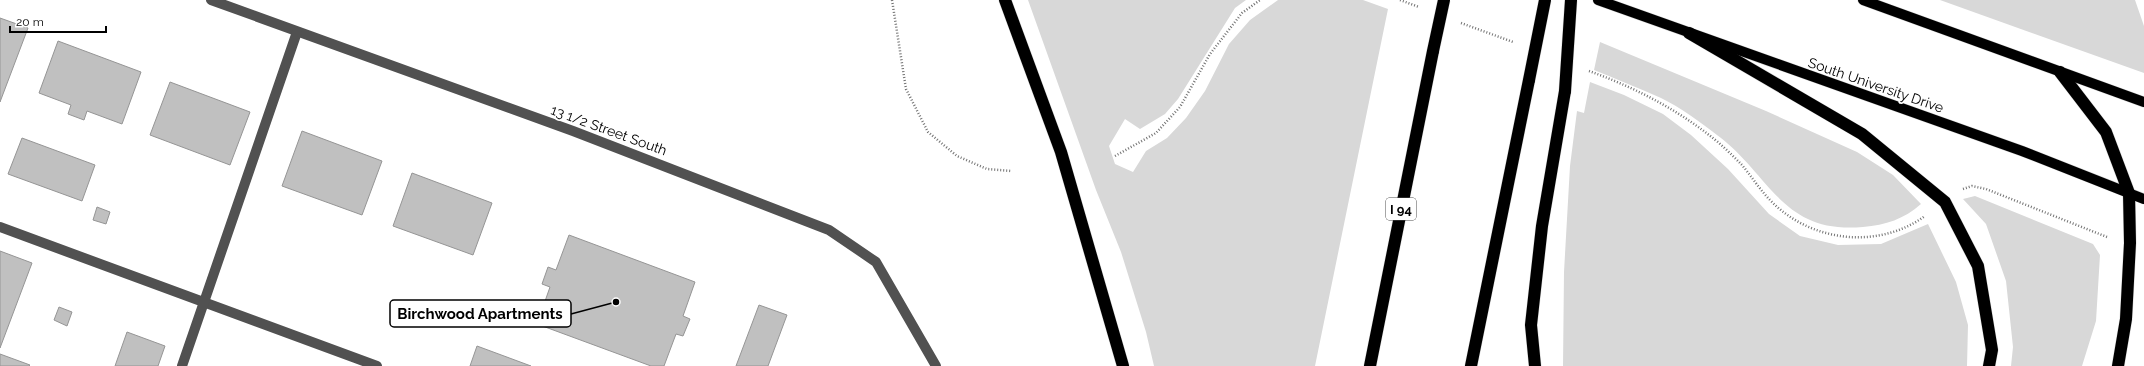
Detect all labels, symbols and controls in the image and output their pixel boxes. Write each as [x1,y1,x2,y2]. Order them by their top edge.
scale bar [10,8,106,34]
text: 20 m [16,15,44,29]
street label: South University Drive [1806,54,1946,116]
street label: 13 1/2 Street South [549,102,669,158]
road number: I 94 [1386,198,1416,220]
callout: Birchwood Apartments [390,300,571,327]
text: Birchwood Apartments [397,305,563,323]

